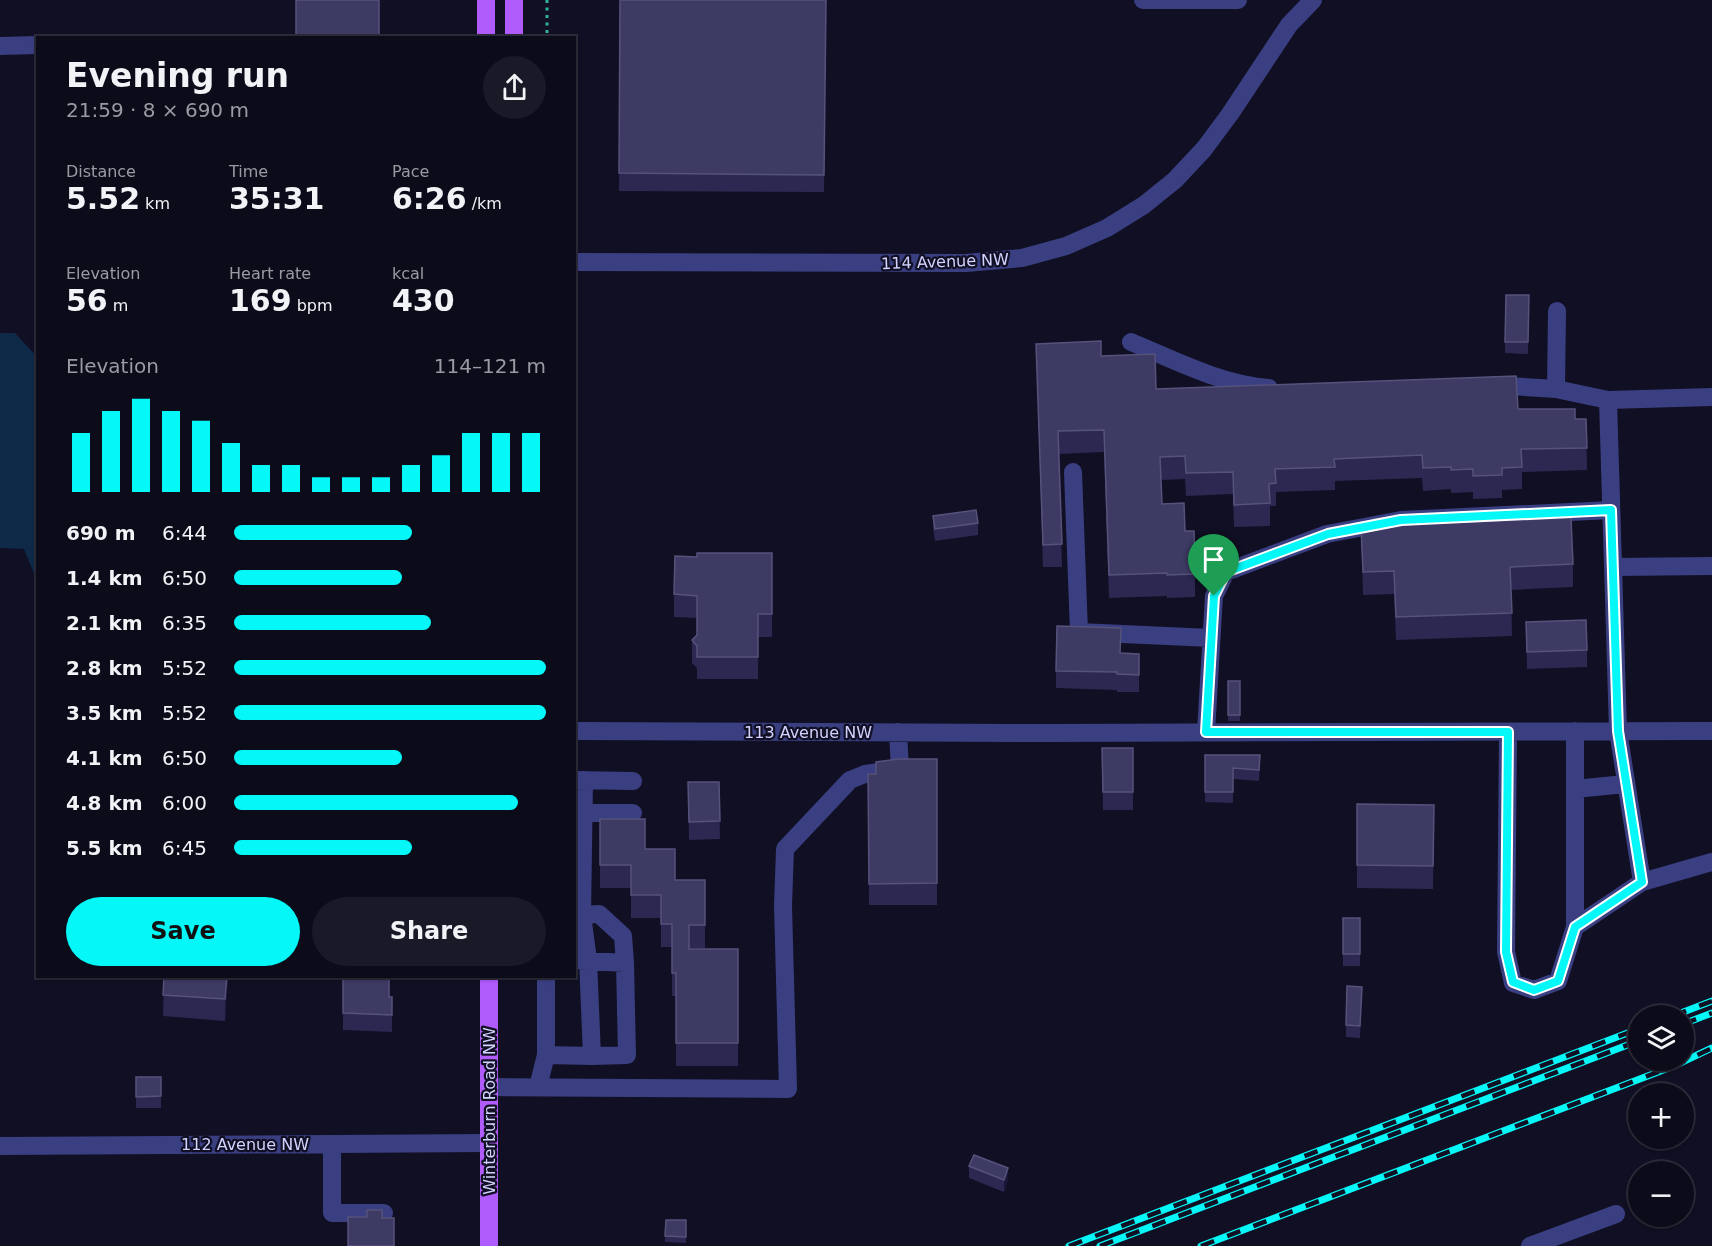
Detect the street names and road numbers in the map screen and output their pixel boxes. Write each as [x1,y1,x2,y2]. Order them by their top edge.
street label: 114 Avenue NW [881,250,1009,273]
street label: 113 Avenue NW [744,723,872,742]
street label: Winterburn Road NW [480,1027,499,1195]
street label: 112 Avenue NW [181,1135,309,1154]

